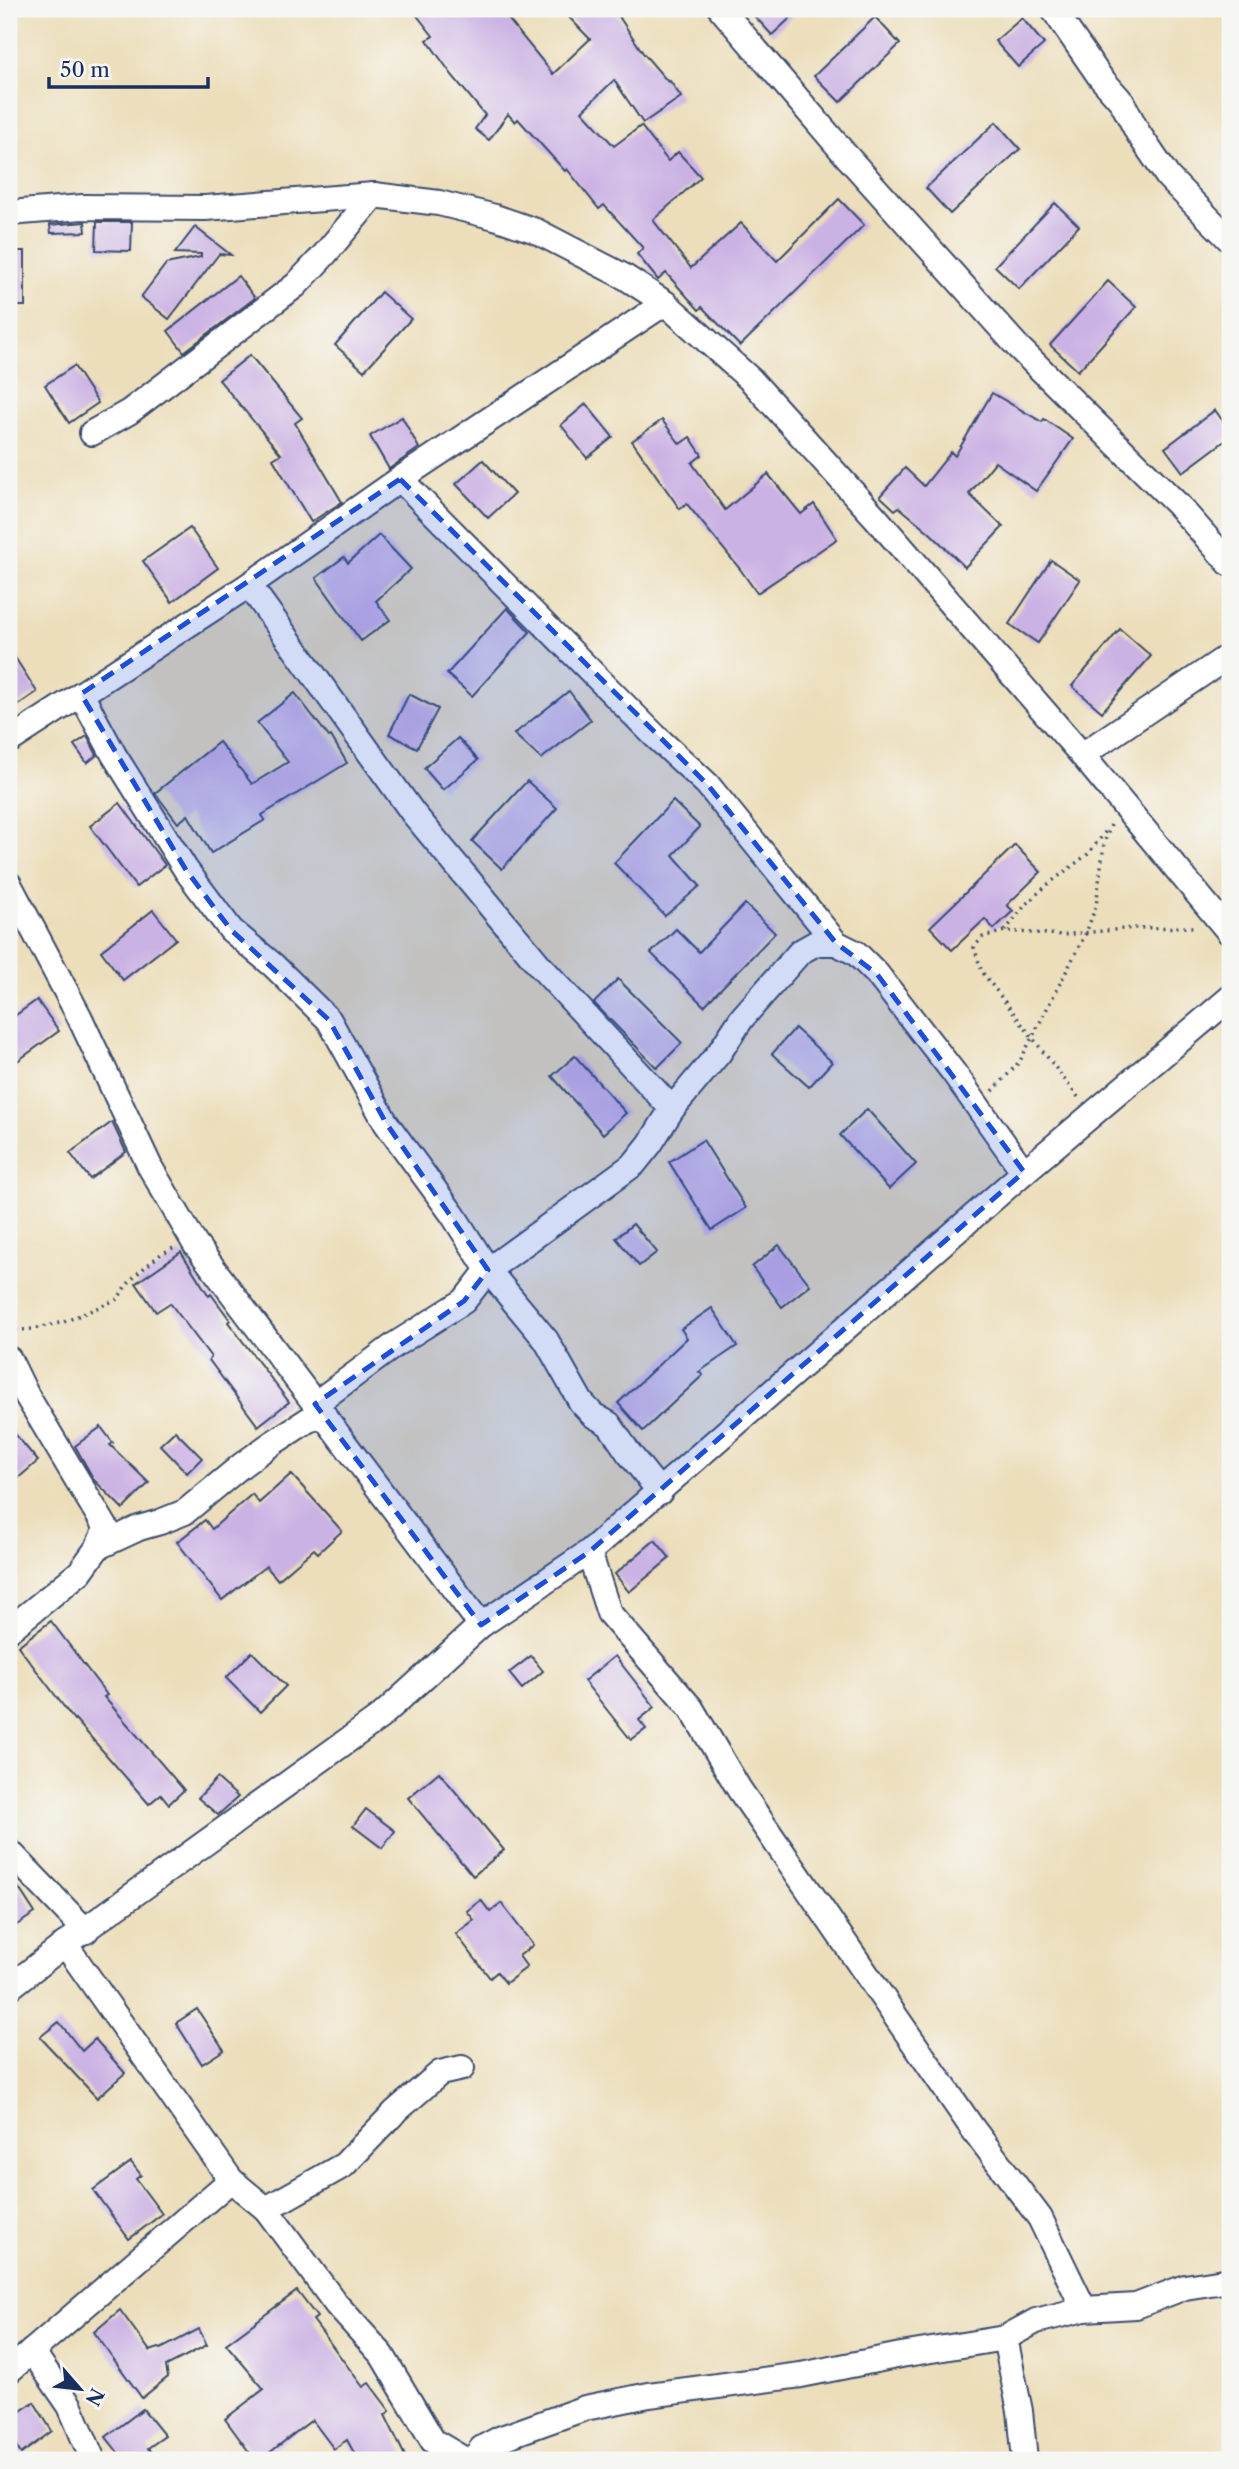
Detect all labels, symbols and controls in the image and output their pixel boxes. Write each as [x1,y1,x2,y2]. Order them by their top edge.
scale bar [49,46,208,90]
text: 50 m [60,57,110,82]
north arrow [46,2354,116,2424]
text: N [81,2384,109,2409]

